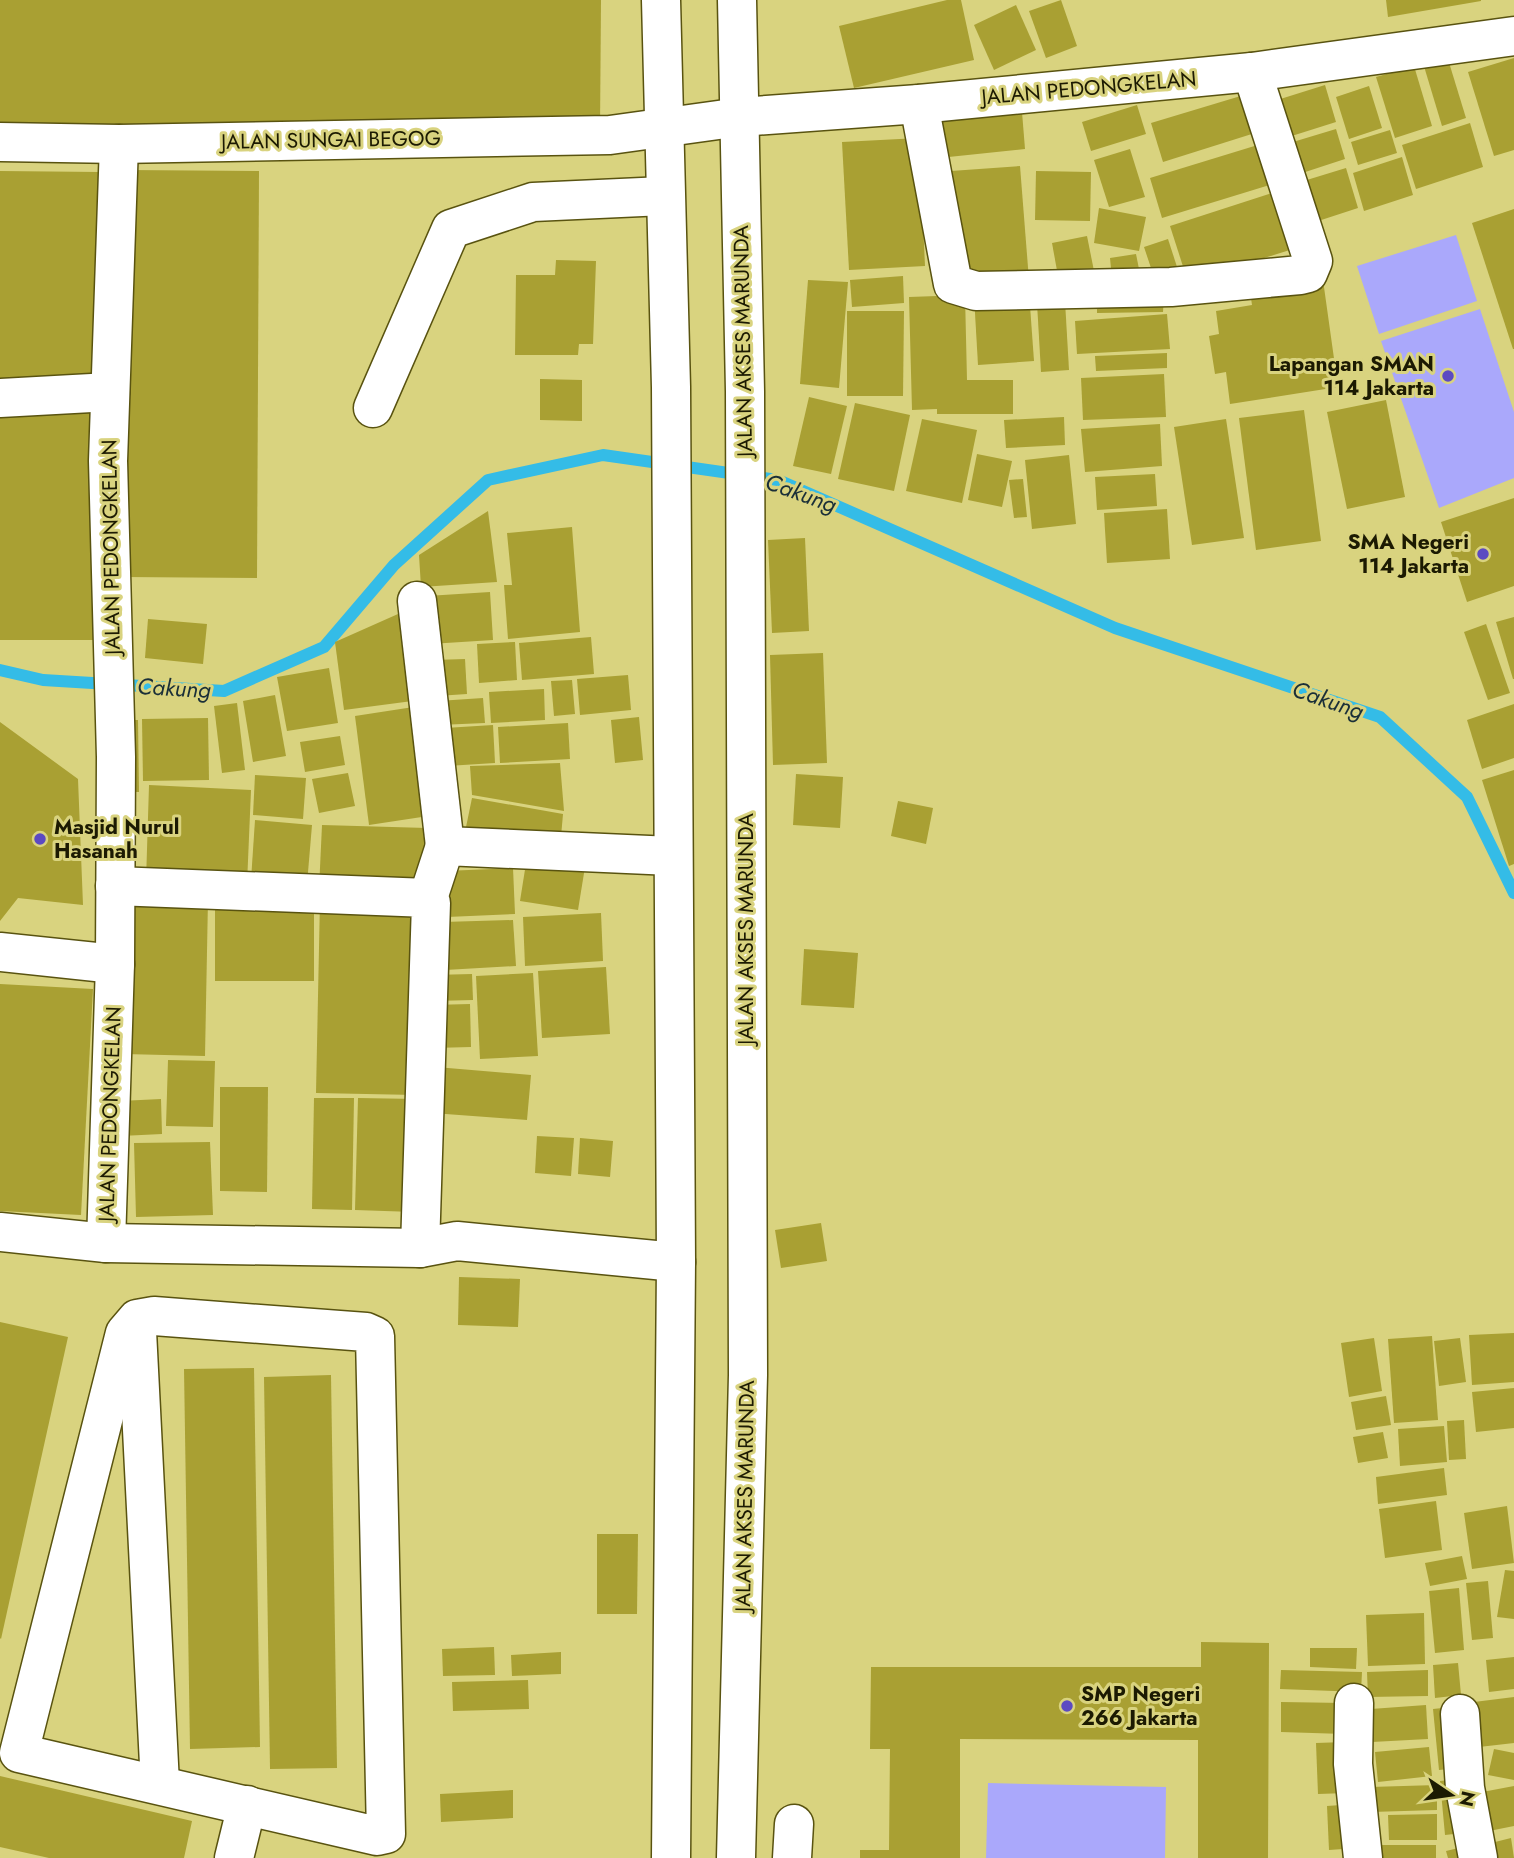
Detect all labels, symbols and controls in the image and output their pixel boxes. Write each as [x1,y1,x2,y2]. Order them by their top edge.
street label: JALAN PEDONGKELAN [977,64,1198,113]
street label: JALAN SUNGAI BEGOG [218,123,441,157]
street label: JALAN AKSES MARUNDA [726,225,760,460]
place label: Lapangan SMAN 114 Jakarta [1269,349,1434,403]
marker: Lapangan SMAN 114 Jakarta [1440,368,1456,384]
street label: JALAN PEDONGKELAN [94,439,128,658]
water label: Cakung [761,464,842,522]
place label: SMA Negeri 114 Jakarta [1347,527,1469,581]
marker: SMA Negeri 114 Jakarta [1475,546,1491,562]
water label: Cakung [136,669,212,707]
water label: Cakung [1288,672,1369,728]
place label: Masjid Nurul Hasanah [54,812,180,866]
street label: JALAN AKSES MARUNDA [731,813,761,1048]
marker: Masjid Nurul Hasanah [32,831,48,847]
street label: JALAN PEDONGKELAN [91,1006,129,1225]
street label: JALAN AKSES MARUNDA [728,1380,762,1615]
place label: SMP Negeri 266 Jakarta [1081,1679,1200,1733]
marker: SMP Negeri 266 Jakarta [1059,1698,1075,1714]
north arrow [1416,1760,1486,1830]
text: N [1452,1788,1482,1809]

